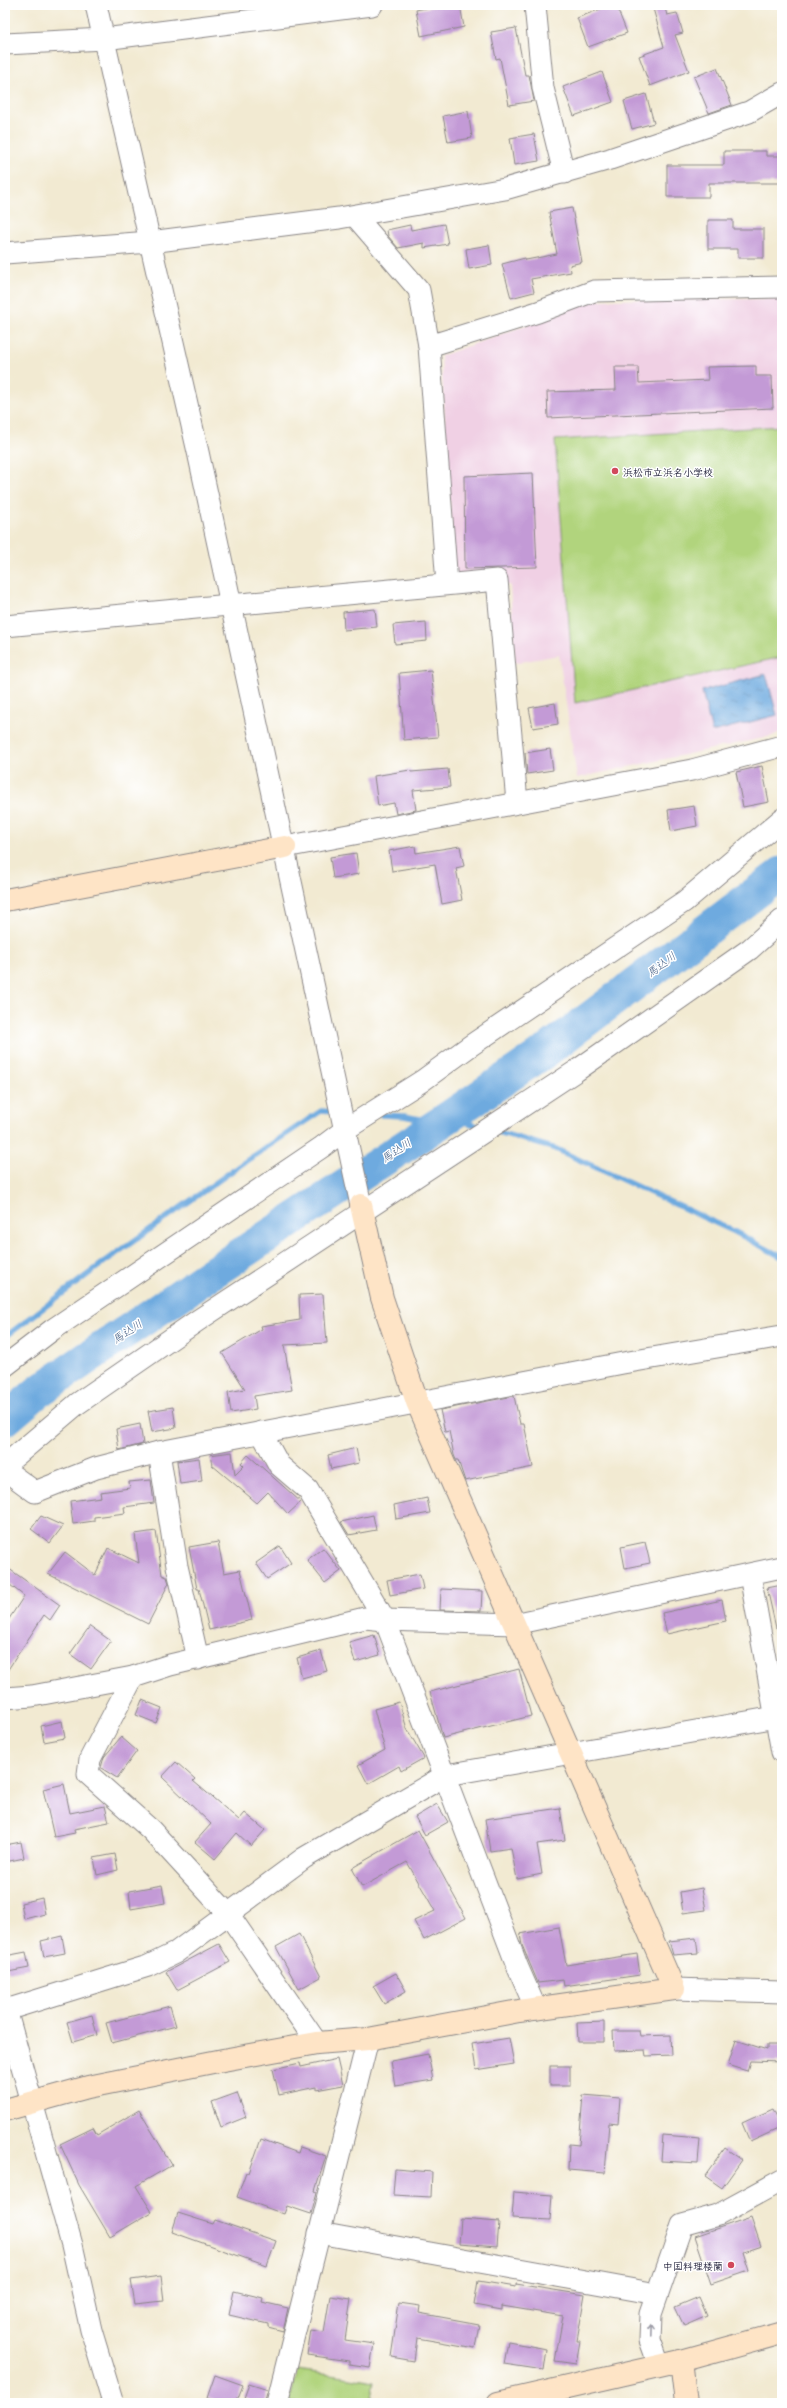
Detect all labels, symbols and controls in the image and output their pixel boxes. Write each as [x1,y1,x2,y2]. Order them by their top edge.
place label: 浜松市立浜名小学校 [623,464,713,479]
marker: 浜松市立浜名小学校 [610,466,620,476]
water label: 馬込川 [643,947,679,981]
water label: 馬込川 [378,1134,414,1166]
water label: 馬込川 [109,1315,145,1347]
place label: 中国料理楼蘭 [663,2258,723,2273]
marker: 中国料理楼蘭 [726,2260,736,2270]
one-way arrow [647,2324,654,2337]

